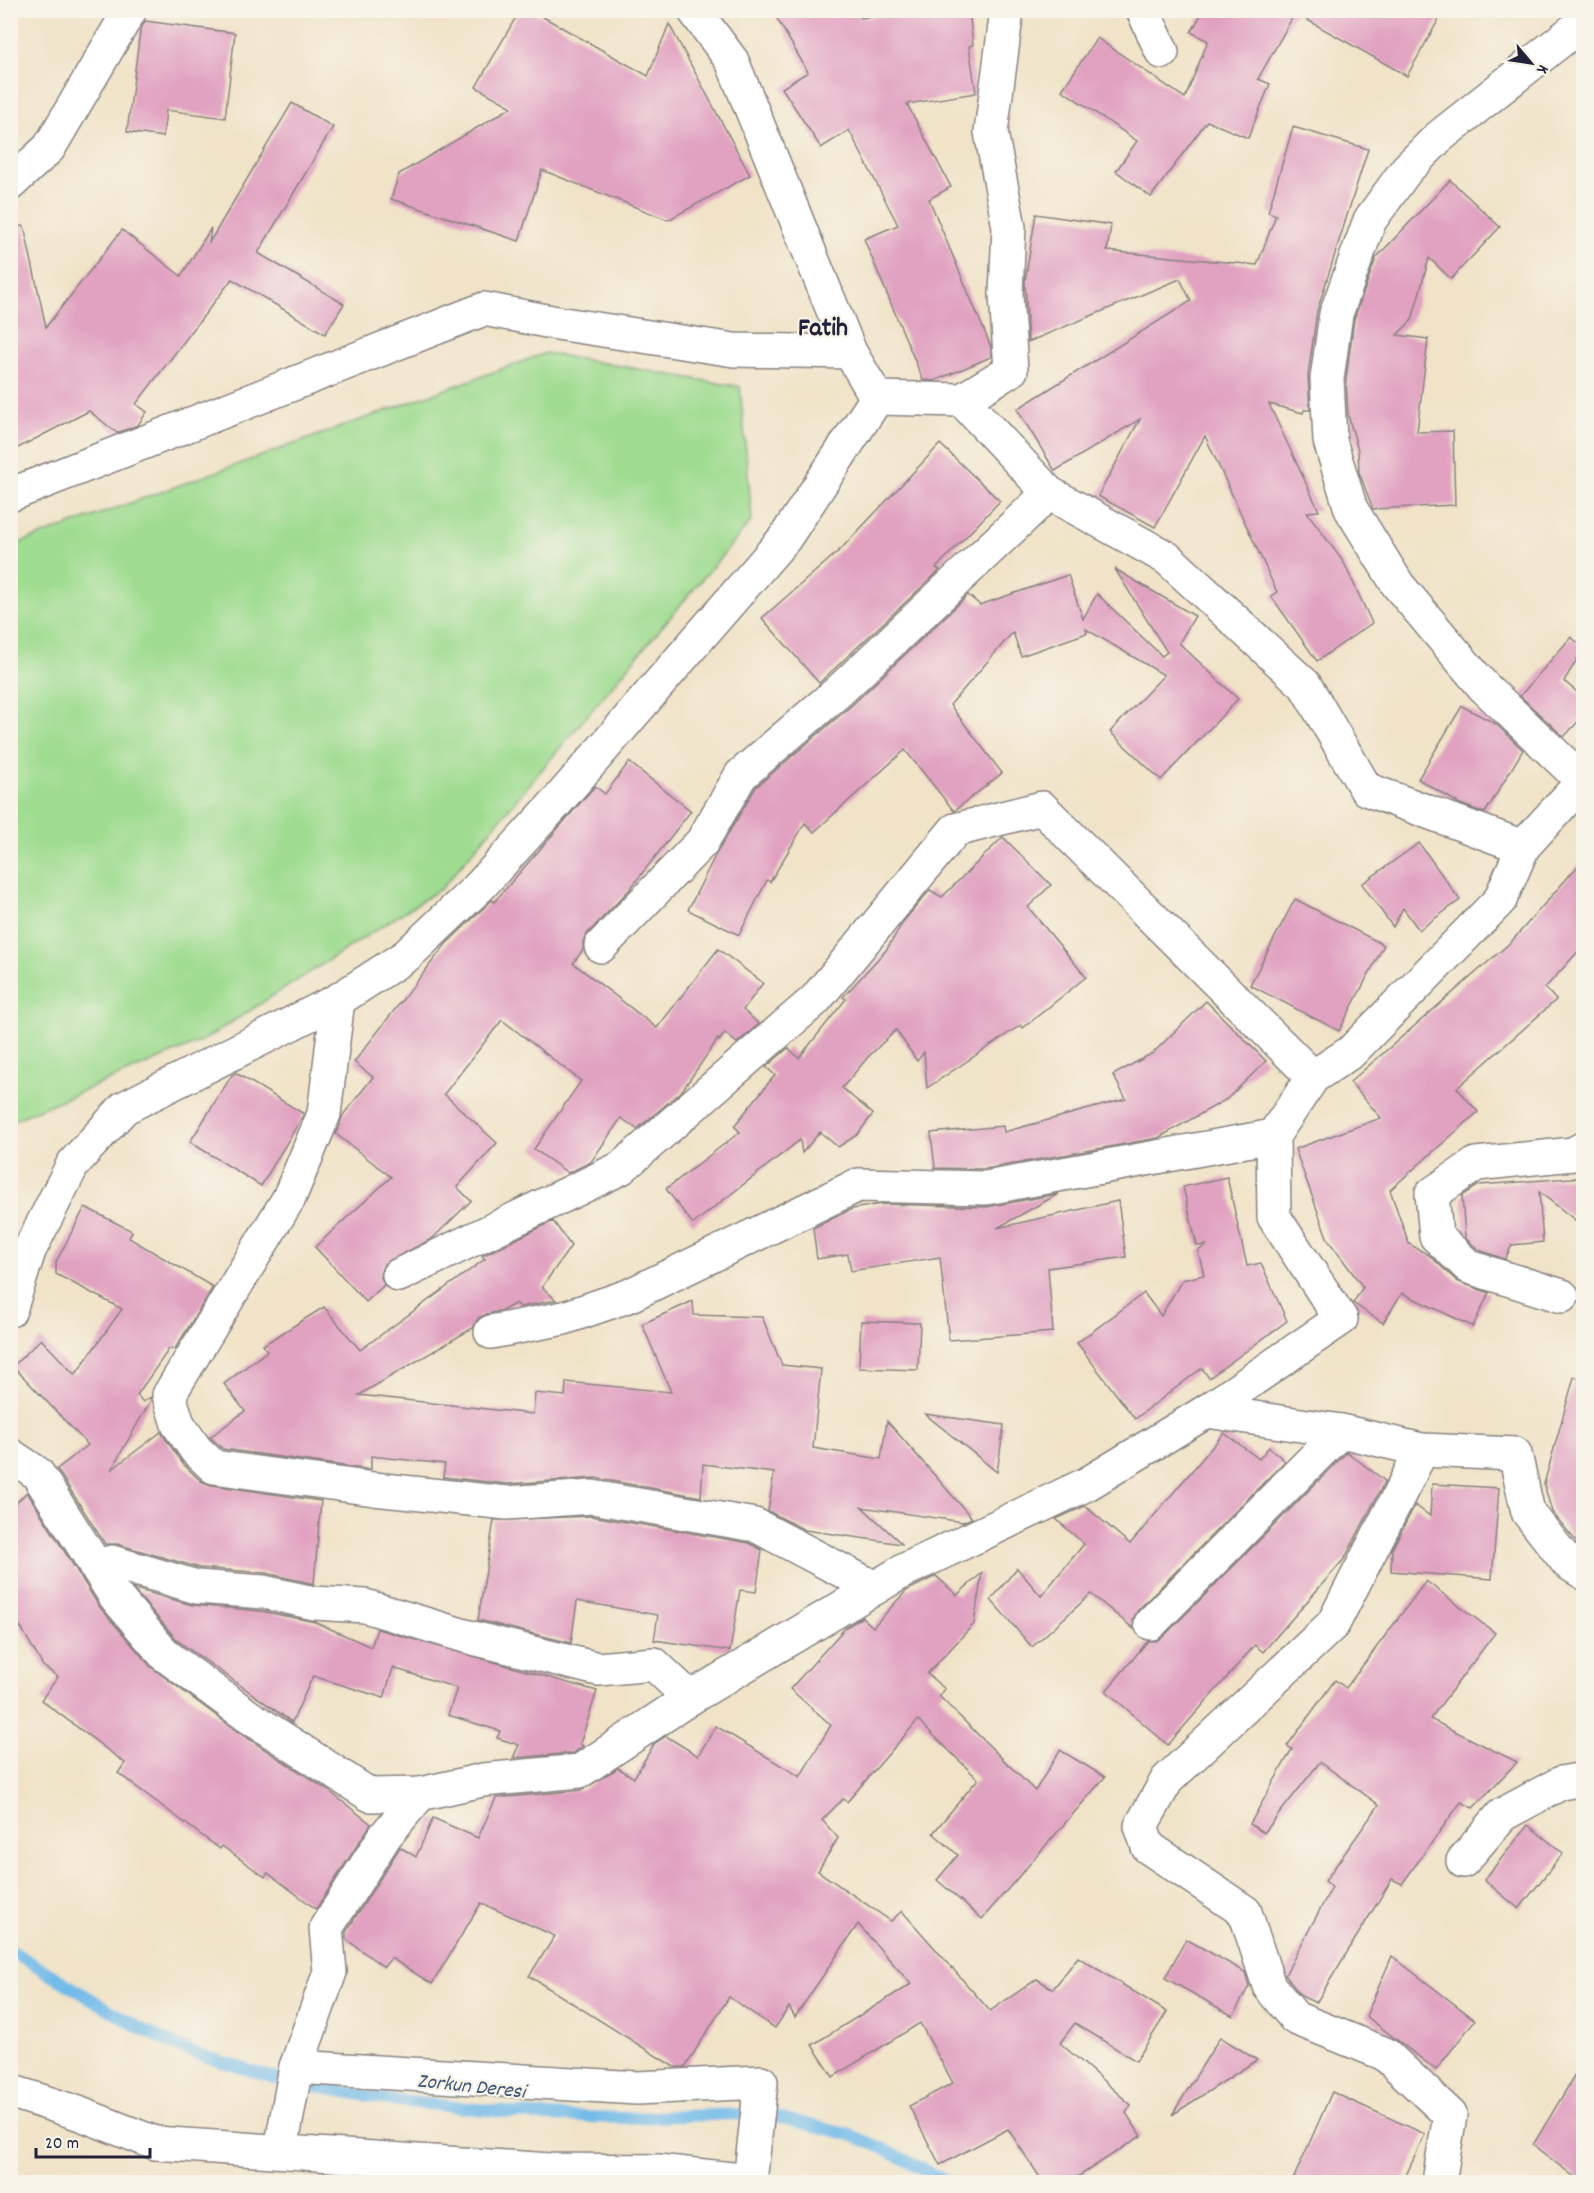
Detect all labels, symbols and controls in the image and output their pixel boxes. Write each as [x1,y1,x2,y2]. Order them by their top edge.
north arrow [1501,33,1561,93]
text: K [1530,60,1554,78]
district label: Fatih [798,311,848,348]
water label: Zorkun Deresi [416,2067,530,2109]
scale bar [36,2121,150,2159]
text: 20 m [45,2132,79,2157]

